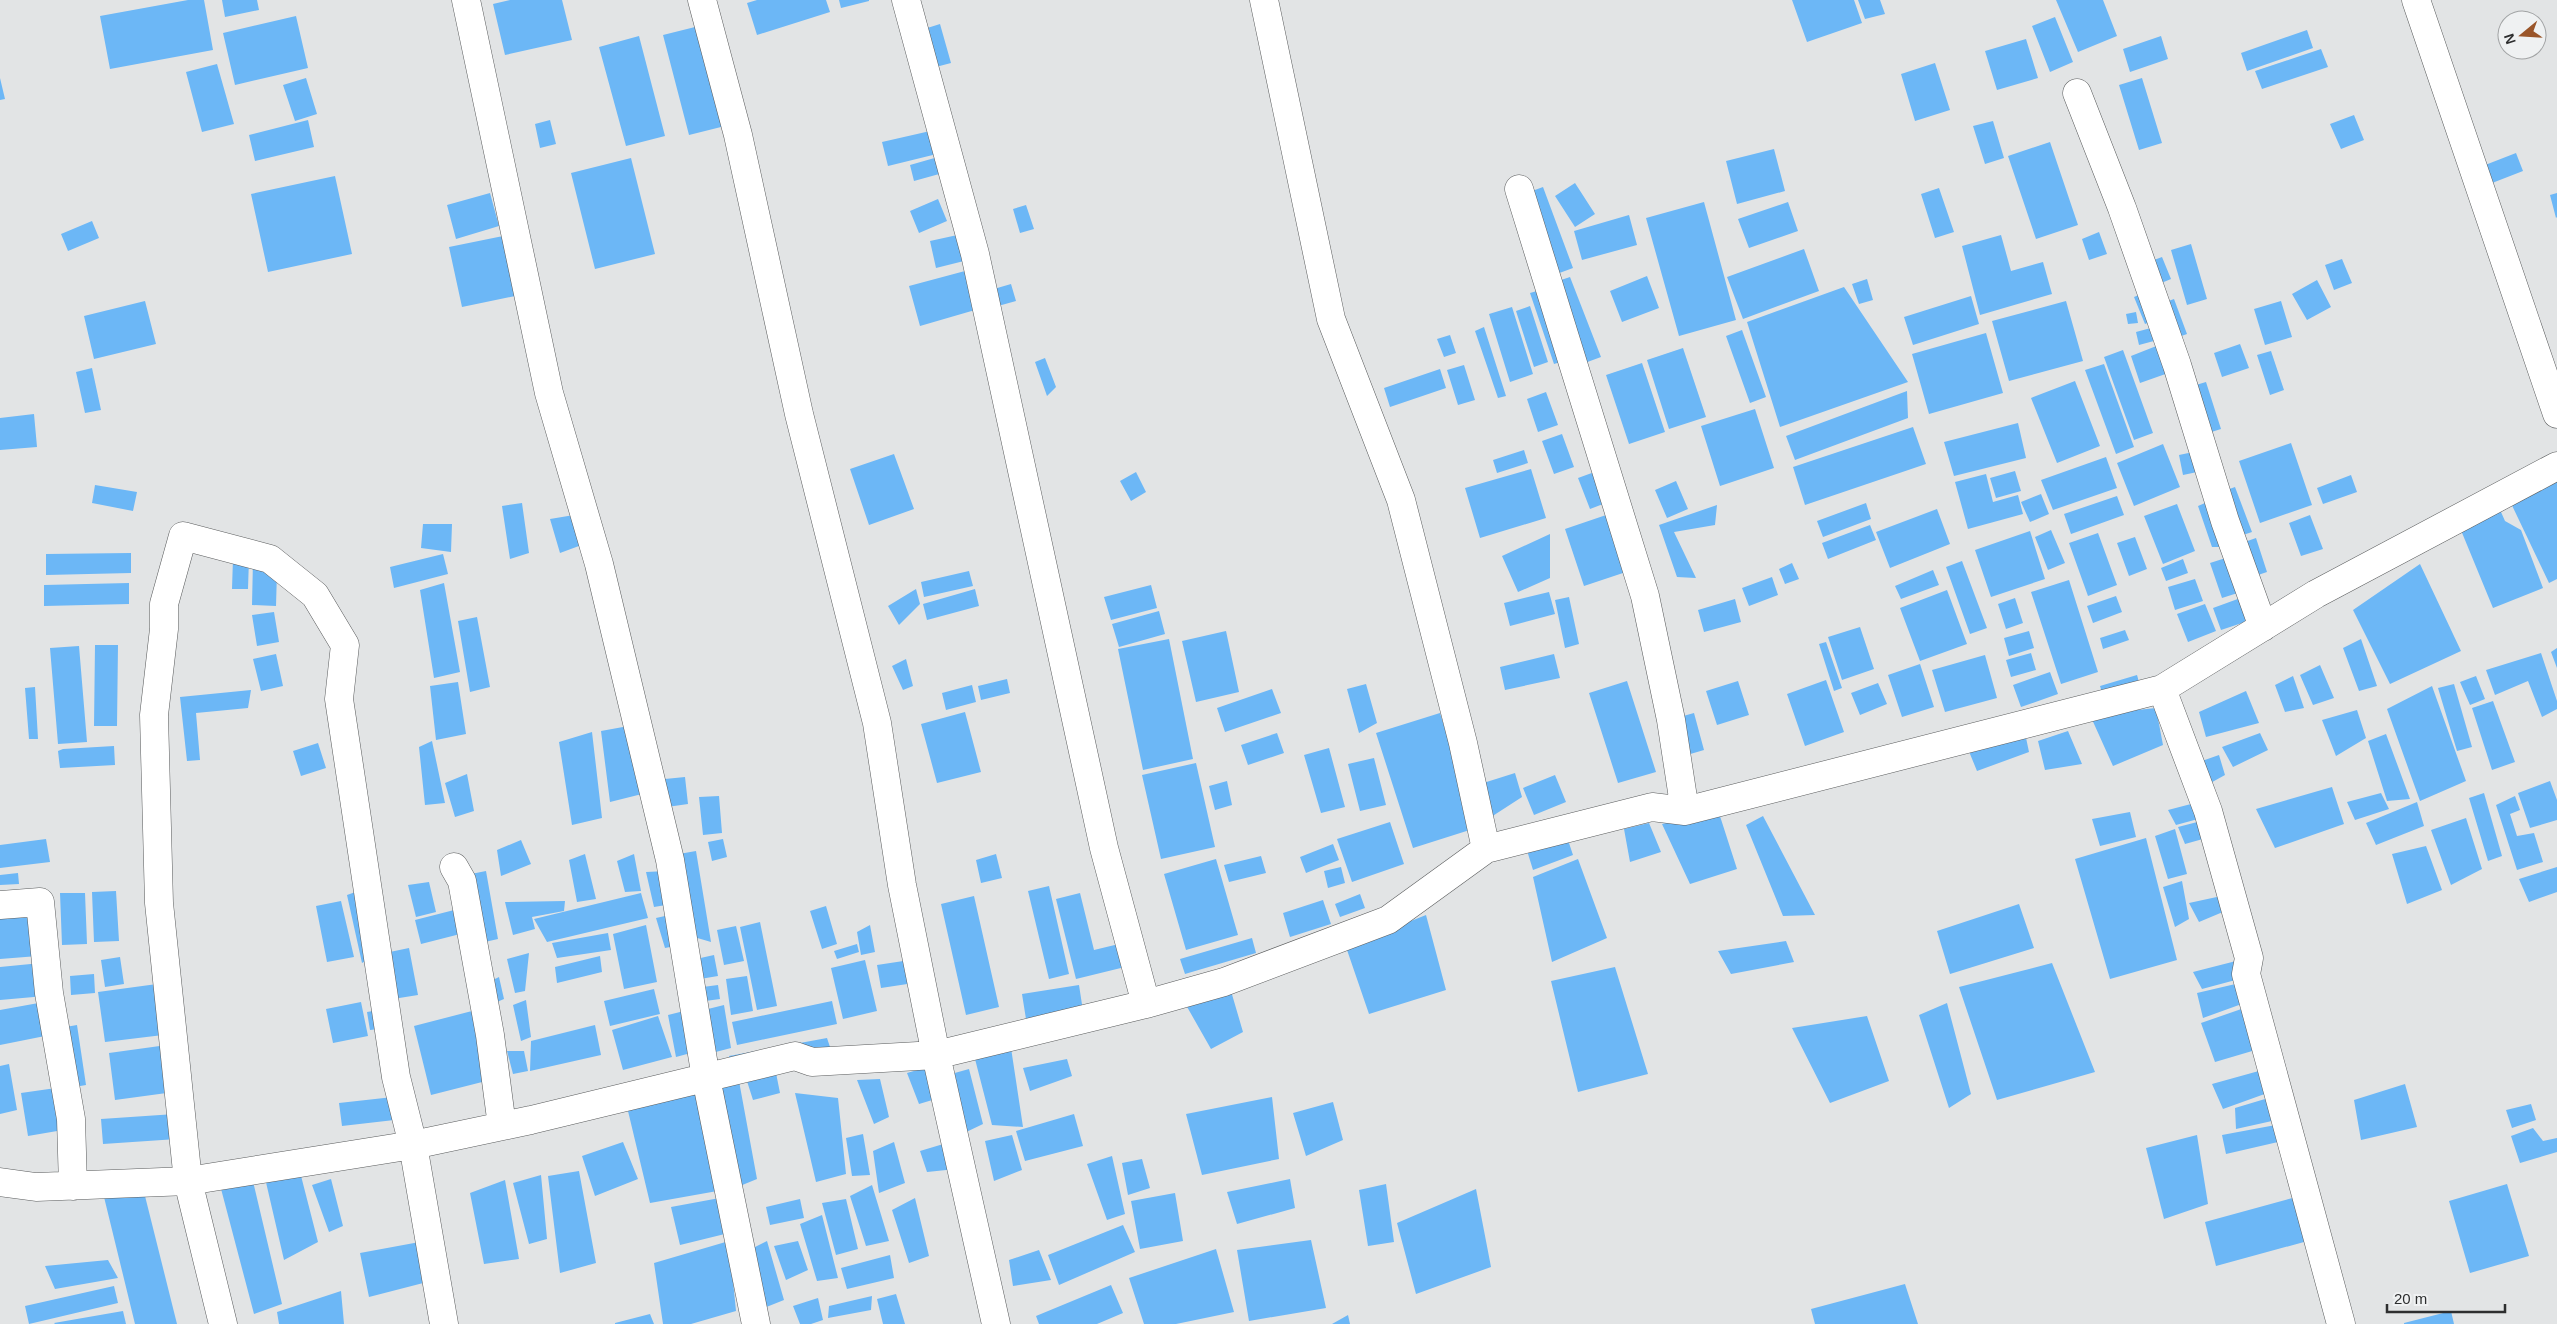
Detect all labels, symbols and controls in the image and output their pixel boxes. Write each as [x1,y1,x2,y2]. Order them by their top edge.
north arrow [2497,10,2547,60]
text: N [2500,32,2519,46]
scale bar [2387,1282,2504,1314]
text: 20 m [2394,1290,2427,1307]

